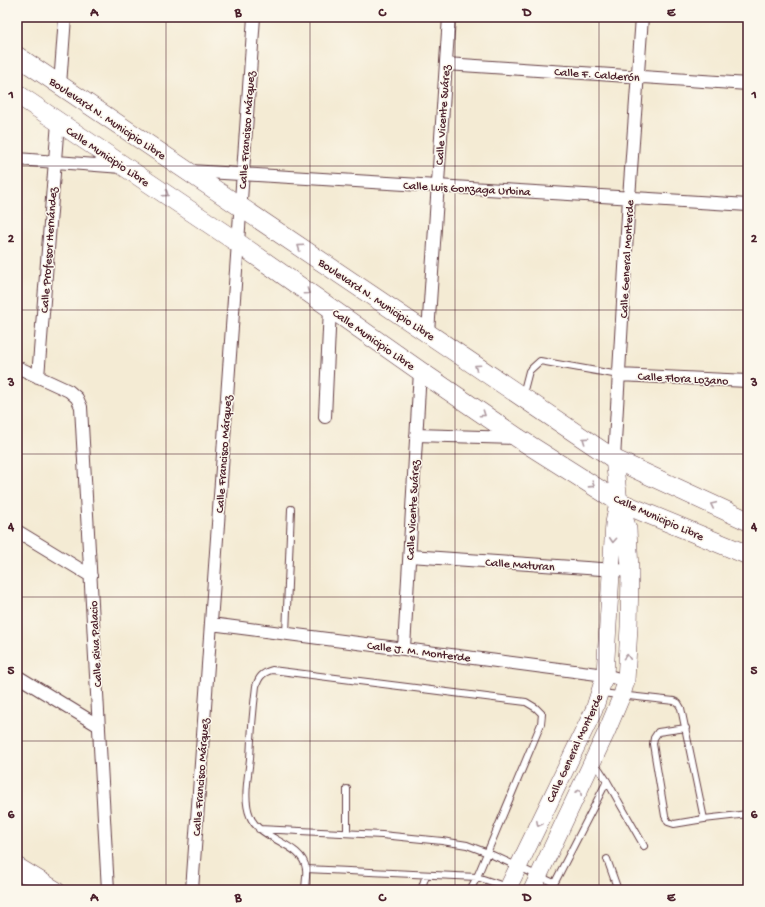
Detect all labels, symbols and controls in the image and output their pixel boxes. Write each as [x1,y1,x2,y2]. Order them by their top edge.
text: A [89,6,99,21]
text: B [234,6,243,21]
text: C [377,6,387,21]
text: D [522,6,532,21]
text: E [667,6,676,21]
street label: Calle Vicente Suárez [434,64,455,166]
street label: Calle F. Calderón [554,66,640,86]
street label: Calle Francisco Márquez [237,70,259,189]
street label: Boulevard N. Municipio Libre [45,75,169,164]
text: 1 [7,88,14,103]
text: 1 [750,88,757,103]
street label: Calle Municipio Libre [62,125,152,191]
street label: Calle Luis Gonzaga Urbina [403,180,531,200]
street label: Calle Profesor Hernández [39,186,61,314]
one-way arrow [161,189,168,196]
street label: Calle General Monterde [618,199,638,319]
text: 2 [8,232,15,247]
text: 2 [751,232,758,247]
one-way arrow [297,244,304,252]
street label: Boulevard N. Municipio Libre [314,256,438,345]
one-way arrow [303,287,310,295]
street label: Calle Municipio Libre [329,307,418,375]
one-way arrow [474,364,481,372]
street label: Calle Flora Lozano [637,371,729,389]
text: 3 [7,376,15,391]
text: 3 [750,376,758,391]
street label: Calle Francisco Márquez [214,394,236,513]
one-way arrow [479,409,486,417]
one-way arrow [582,438,589,445]
street label: Calle Vicente Suárez [404,459,424,561]
one-way arrow [588,480,595,488]
street label: Calle Municipio Libre [611,493,706,545]
one-way arrow [709,502,717,510]
text: 4 [7,520,15,535]
text: 4 [750,520,758,535]
one-way arrow [608,537,617,543]
street label: Calle Maturan [485,557,555,575]
street label: Calle Riva Palacio [88,600,106,688]
street label: Calle J. M. Monterde [366,640,472,666]
one-way arrow [623,654,632,660]
text: 5 [8,664,15,679]
text: 5 [751,664,758,679]
street label: Calle General Monterde [544,692,608,805]
street label: Calle Francisco Márquez [191,717,213,836]
one-way arrow [574,788,582,796]
text: 6 [8,808,15,823]
text: 6 [751,808,758,823]
one-way arrow [536,819,544,827]
text: A [89,891,99,906]
text: B [234,891,243,906]
text: C [377,891,387,906]
text: D [522,891,532,906]
text: E [667,891,676,906]

